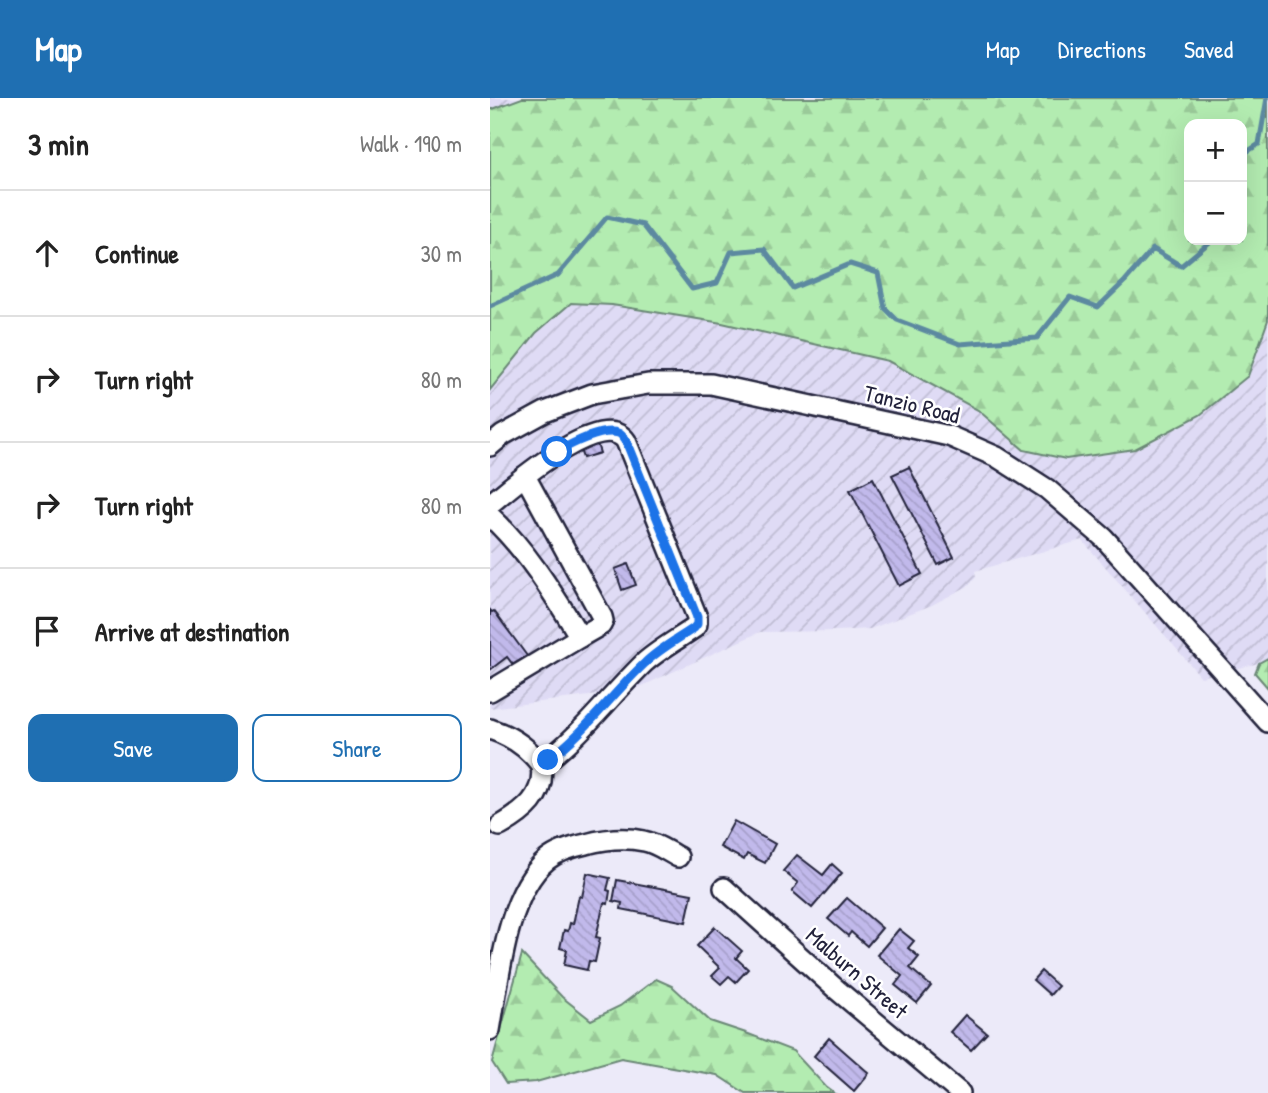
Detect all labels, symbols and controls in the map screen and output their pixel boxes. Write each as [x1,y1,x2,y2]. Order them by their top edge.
text: Map [35,27,82,71]
text: Map [986,33,1020,65]
text: Directions [1058,33,1146,65]
text: Saved [1184,33,1233,65]
map controls [1184,119,1247,245]
button: + [1184,119,1247,182]
text: 3 min [28,124,89,164]
text: Walk · 190 m [360,128,462,159]
button: − [1184,182,1247,245]
icon: ahead [28,234,66,272]
text: Continue [95,236,179,271]
text: 30 m [420,238,462,269]
icon: right [28,360,66,398]
text: Turn right [95,362,193,397]
text: 80 m [421,364,462,395]
street label: Tanzio Road [861,377,963,430]
route start [541,436,572,467]
icon: right [28,486,66,524]
text: Turn right [95,488,193,523]
text: 80 m [421,490,462,521]
icon: arrive [28,612,66,650]
text: Arrive at destination [95,614,290,649]
button: Save [28,714,238,782]
button: Share [252,714,462,782]
route end [532,744,563,775]
street label: Malburn Street [800,920,916,1026]

